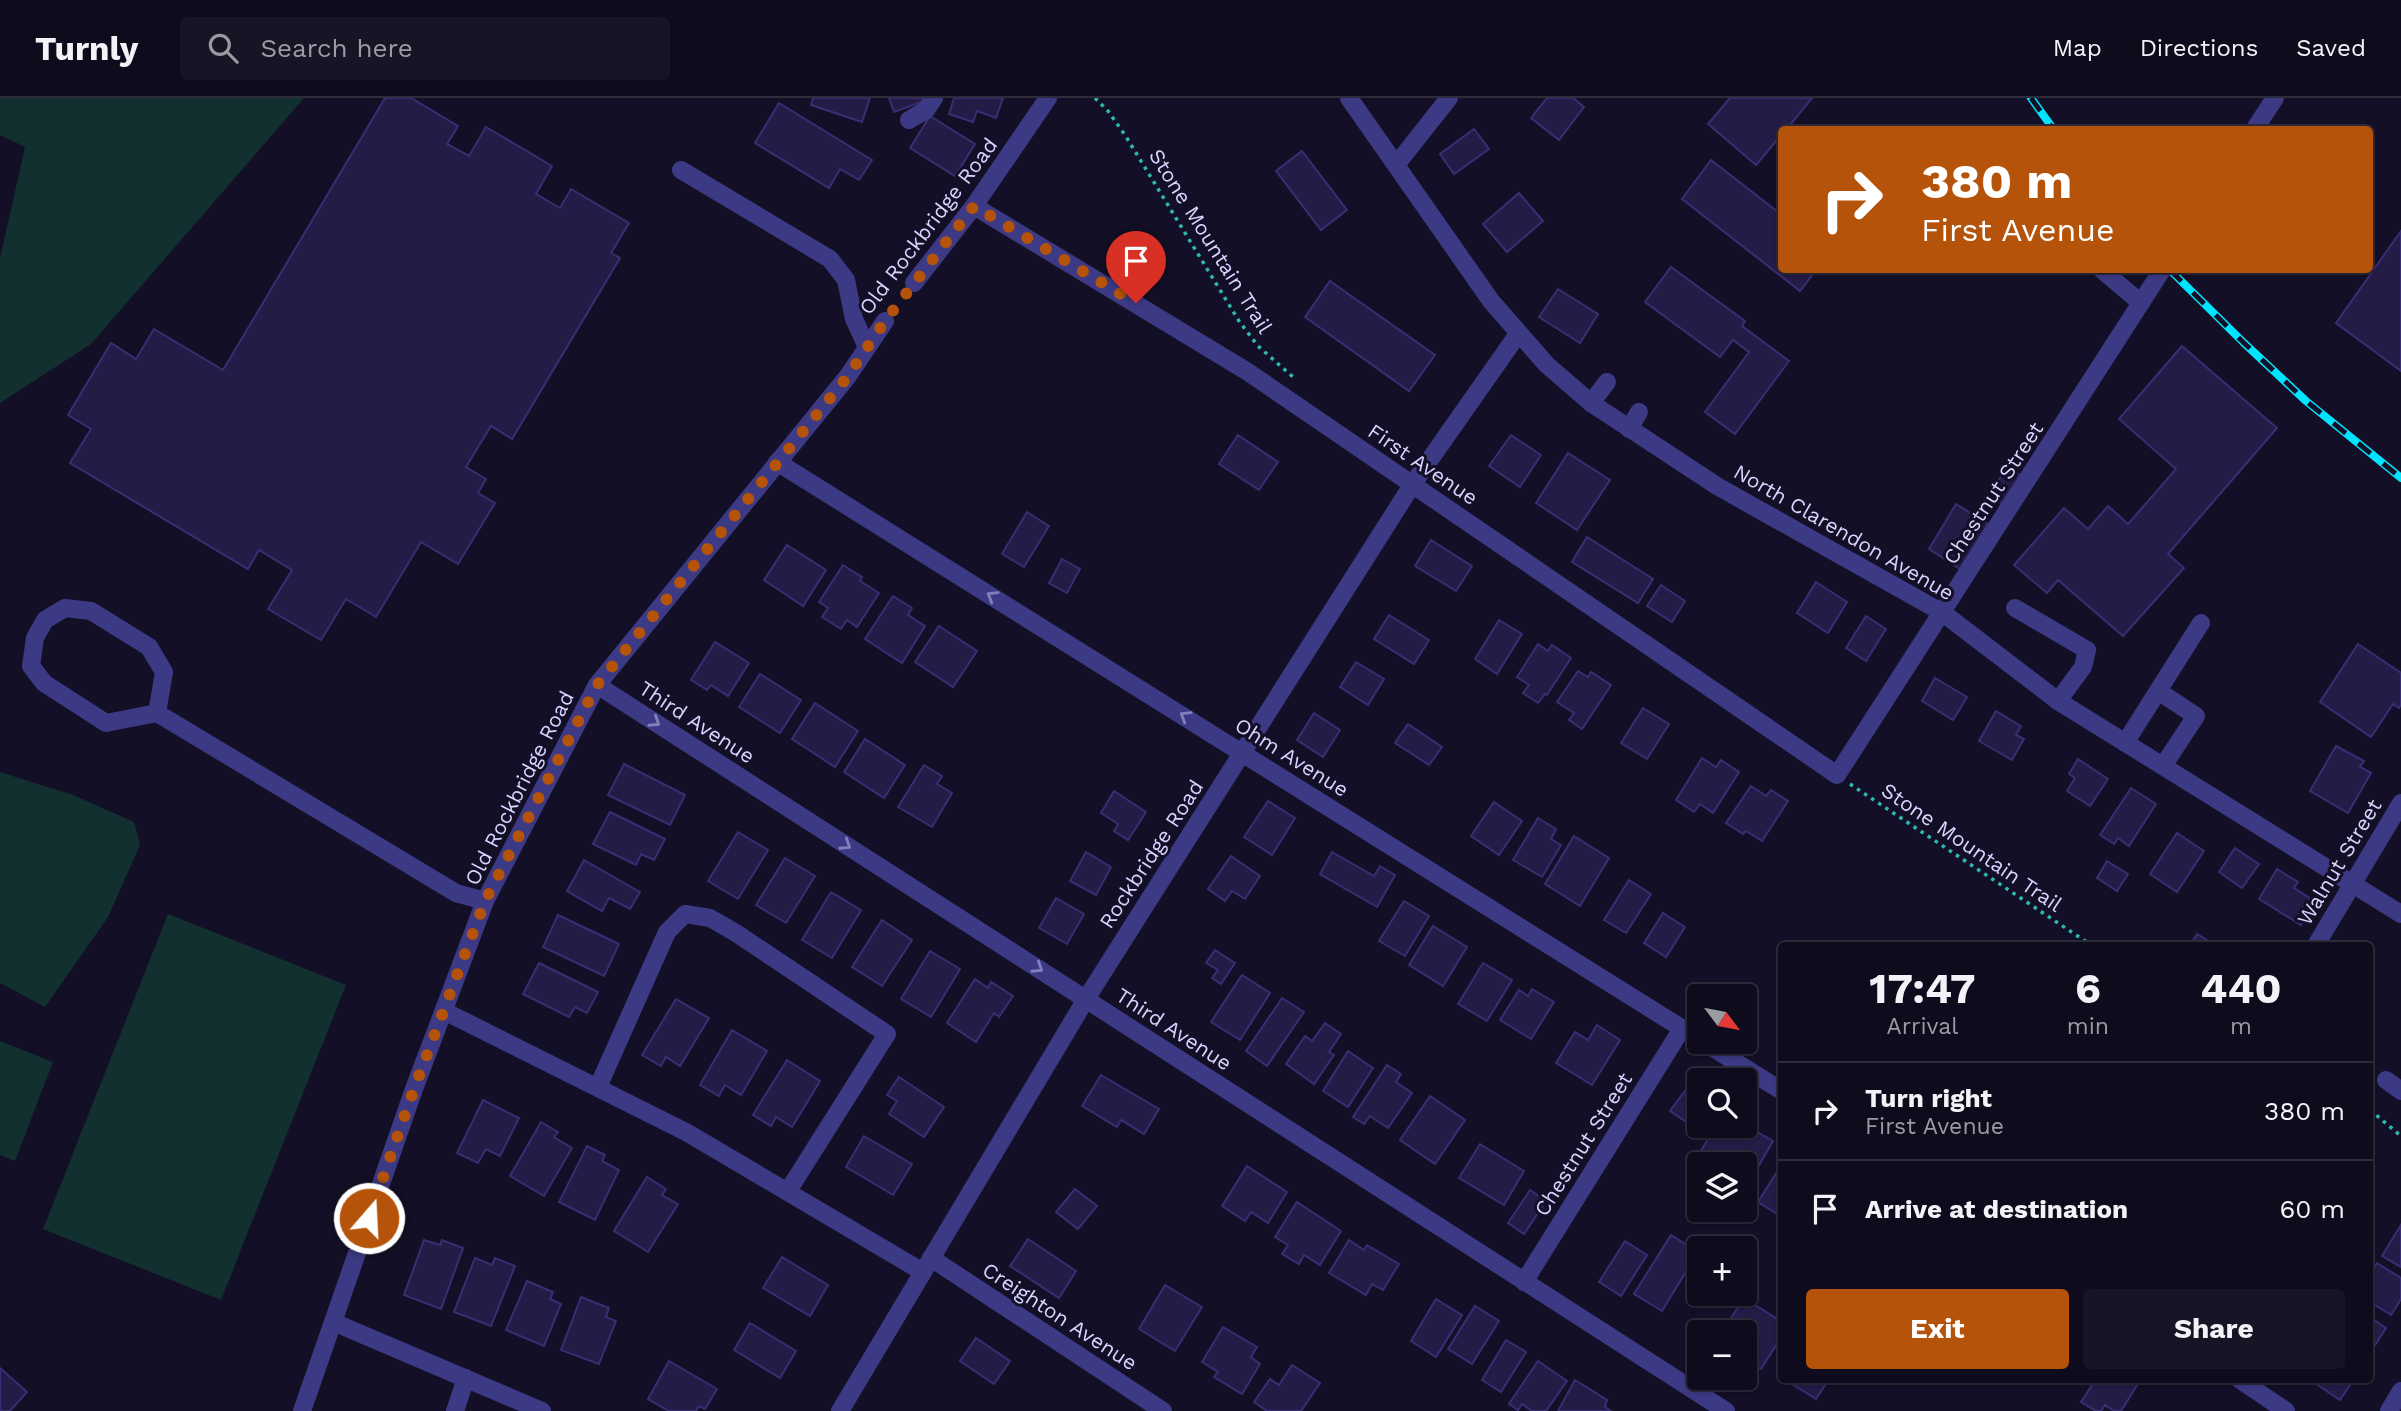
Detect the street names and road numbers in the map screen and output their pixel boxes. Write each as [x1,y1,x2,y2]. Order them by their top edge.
street label: Old Rockbridge Road [853,133,1003,319]
street label: Stone Mountain Trail [1144,144,1278,338]
street label: Chestnut Street [1938,417,2048,569]
street label: First Avenue [1363,418,1483,510]
street label: North Clarendon Avenue [1729,459,1959,605]
street label: Third Avenue [634,675,760,769]
street label: Old Rockbridge Road [459,687,579,889]
street label: Ohm Avenue [1231,712,1353,802]
street label: Rockbridge Road [1094,775,1208,933]
street label: Stone Mountain Trail [1877,777,2068,917]
street label: Walnut Street [2292,794,2387,930]
street label: Third Avenue [1111,982,1237,1076]
street label: Chestnut Street [1529,1067,1637,1220]
street label: Creighton Avenue [978,1257,1142,1375]

